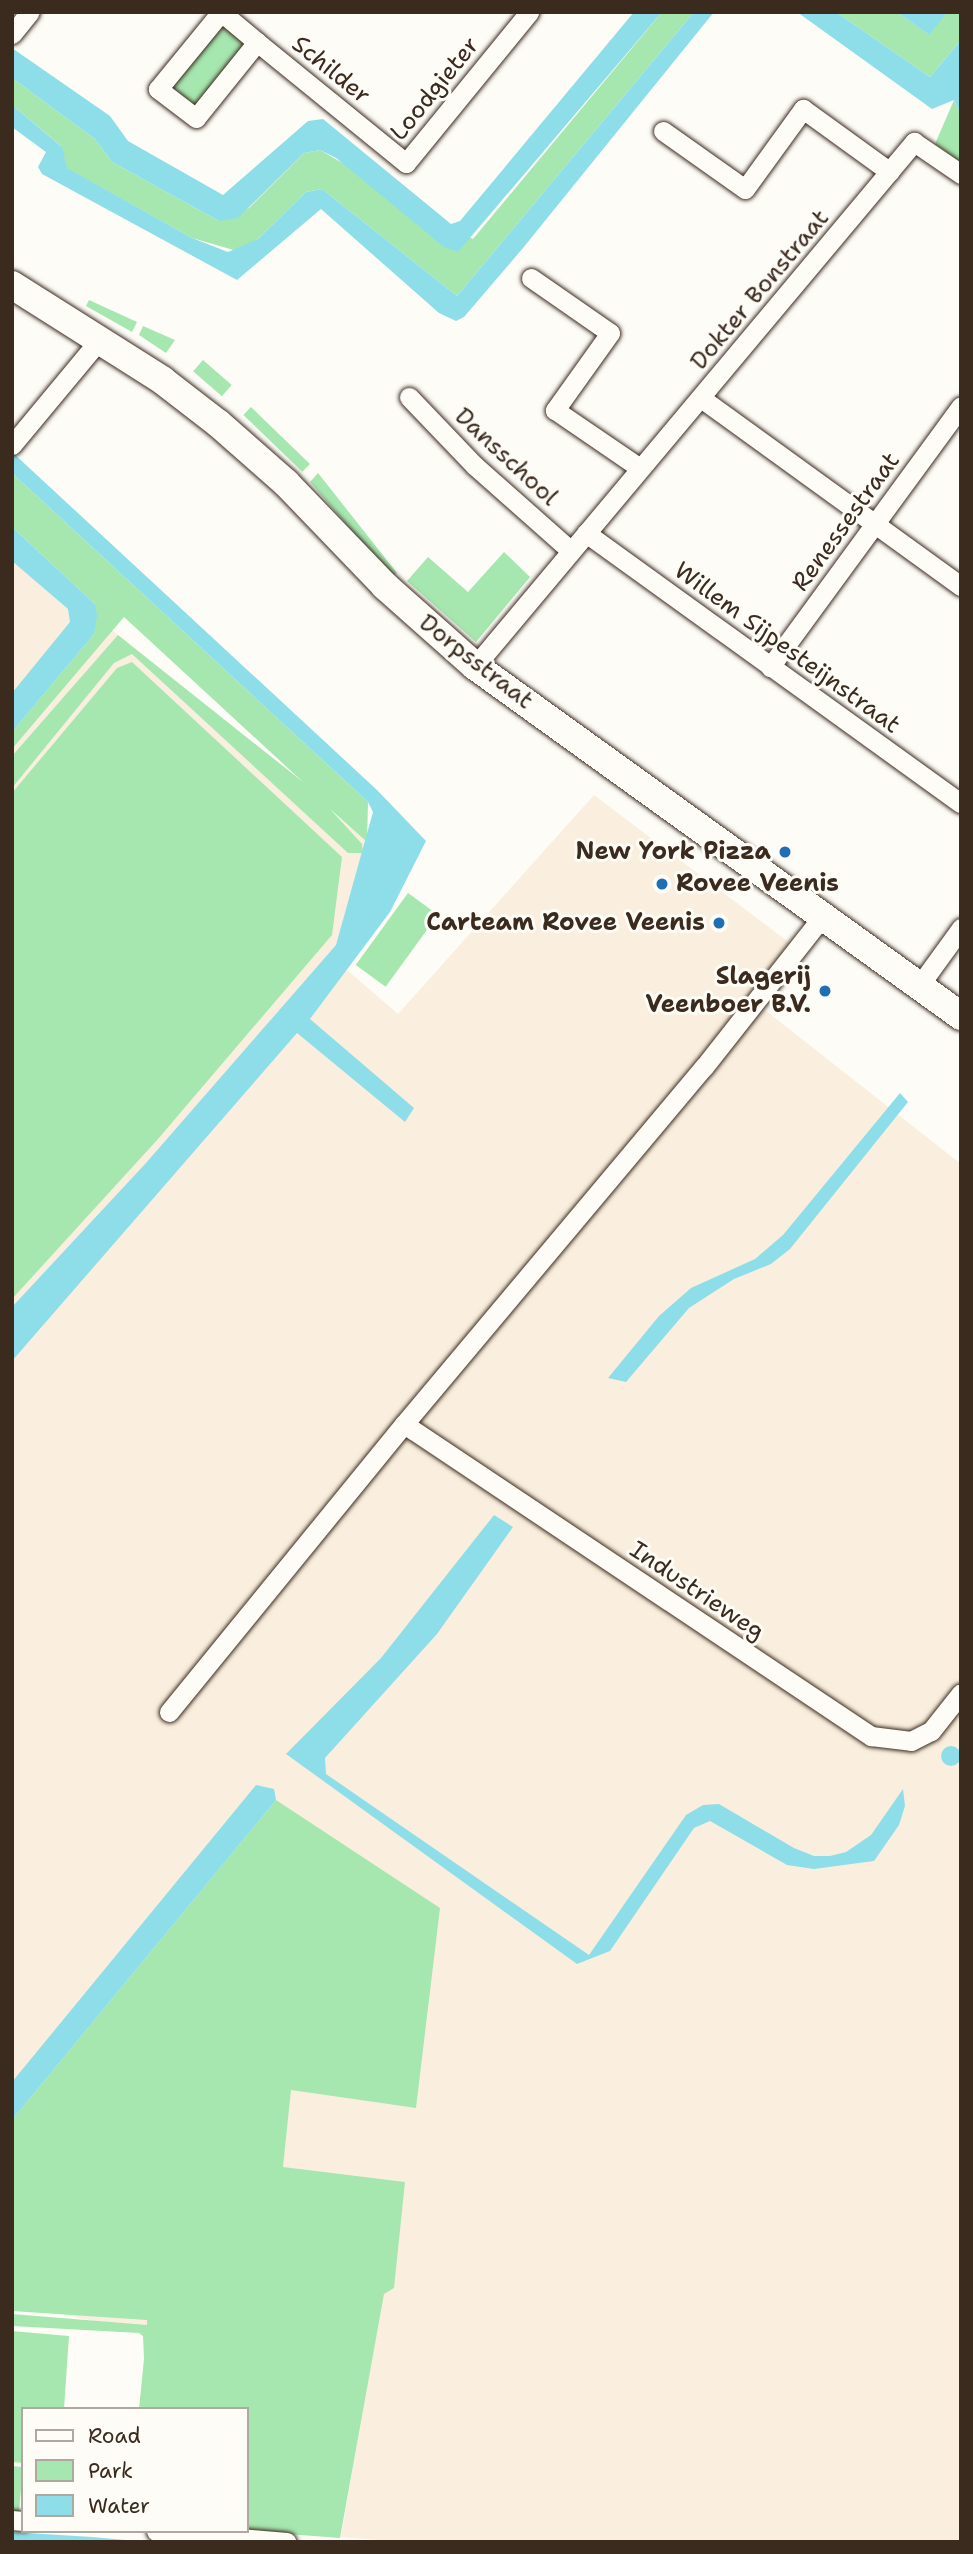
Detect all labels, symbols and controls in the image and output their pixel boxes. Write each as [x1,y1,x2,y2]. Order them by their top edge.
street label: Schilder [286,30,376,110]
street label: Loodgieter [384,31,486,147]
street label: Dokter Bonstraat [685,204,835,376]
street label: Dansschool [449,402,563,512]
street label: Renessestraat [786,447,906,597]
street label: Willem Sijpesteijnstraat [668,556,906,740]
street label: Dorpsstraat [413,609,539,715]
place label: New York Pizza [576,838,771,866]
marker: New York Pizza [777,844,793,860]
place label: Rovee Veenis [676,870,839,898]
marker: Rovee Veenis [654,876,670,892]
place label: Carteam Rovee Veenis [426,909,705,937]
marker: Carteam Rovee Veenis [711,915,727,931]
place label: Slagerij Veenboer B.V. [646,963,811,1019]
marker: Slagerij Veenboer B.V. [817,983,833,999]
street label: Industrieweg [624,1535,770,1647]
legend [21,2407,248,2533]
text: Road [88,2422,141,2450]
text: Park [88,2457,133,2485]
text: Water [88,2492,150,2520]

